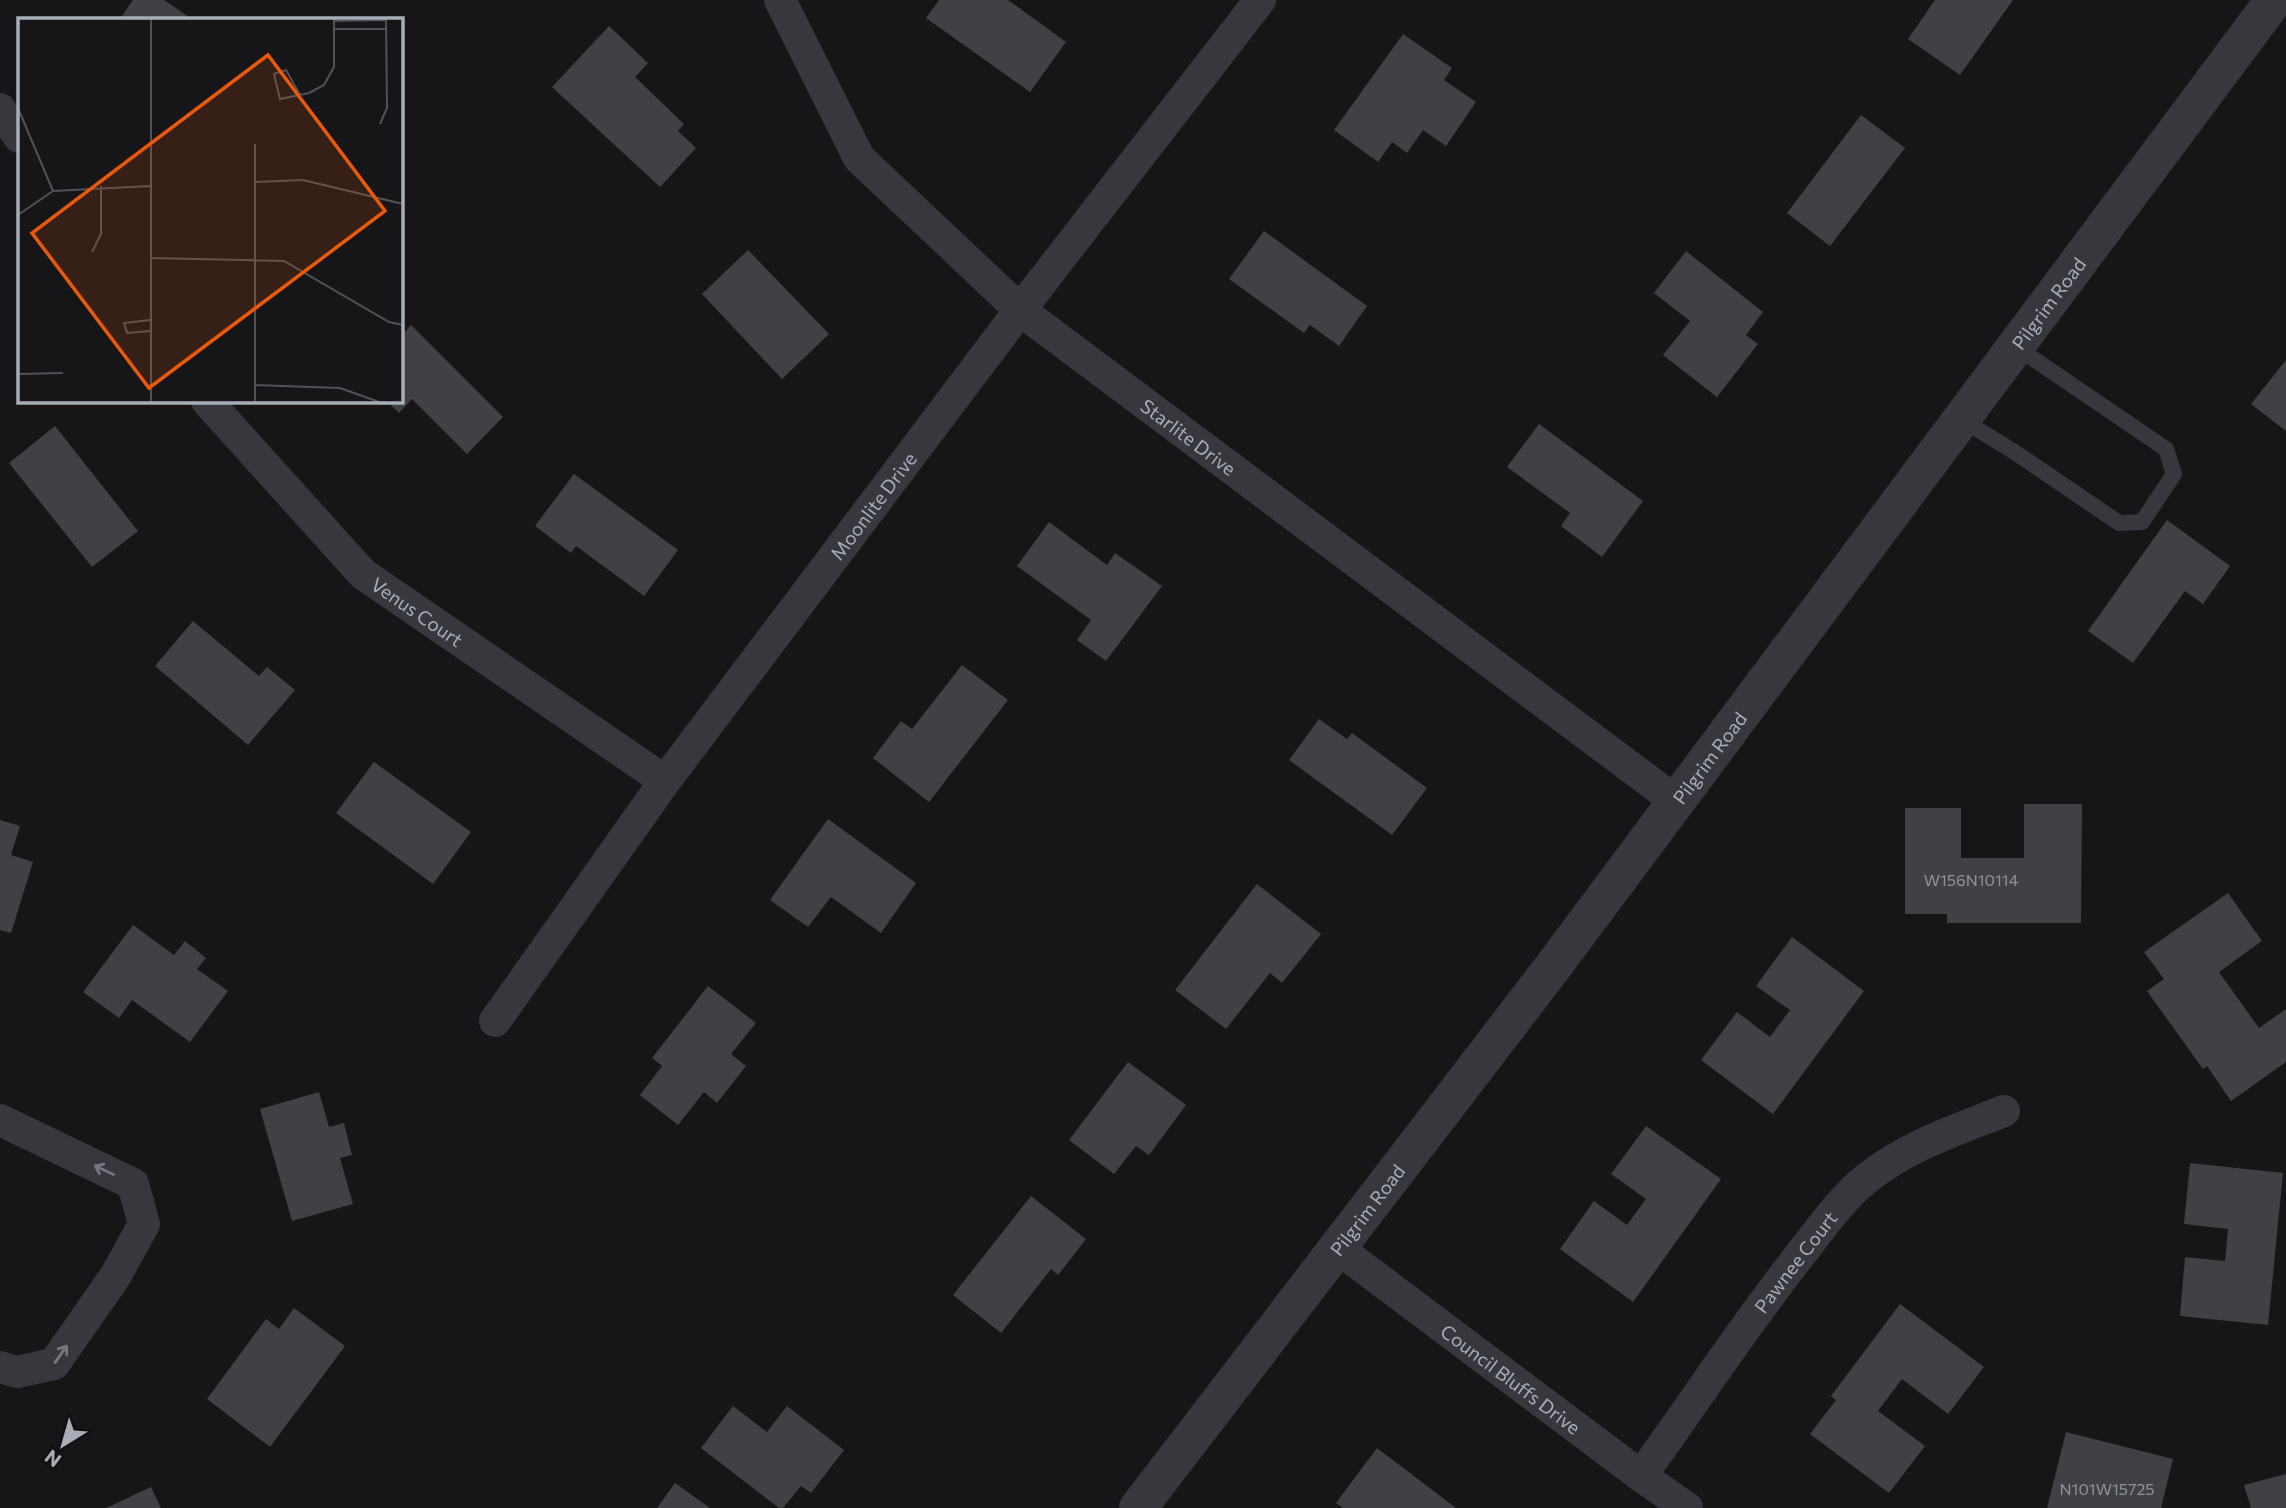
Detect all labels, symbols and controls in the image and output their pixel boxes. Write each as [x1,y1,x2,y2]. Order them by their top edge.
inset map [18,18,402,402]
street label: Pilgrim Road [2006,252,2090,354]
street label: Starlite Drive [1137,393,1241,480]
street label: Moonlite Drive [825,447,921,564]
street label: Venus Court [367,572,468,651]
street label: Pilgrim Road [1667,707,1751,808]
house number: W156N10114 [1924,870,2019,889]
street label: Pilgrim Road [1324,1159,1409,1260]
one-way arrow [94,1163,115,1176]
street label: Pawnee Court [1749,1206,1841,1317]
street label: Council Bluffs Drive [1437,1319,1586,1438]
one-way arrow [54,1345,68,1364]
north arrow [28,1410,98,1480]
text: N [40,1445,65,1472]
house number: N101W15725 [2060,1479,2154,1498]

